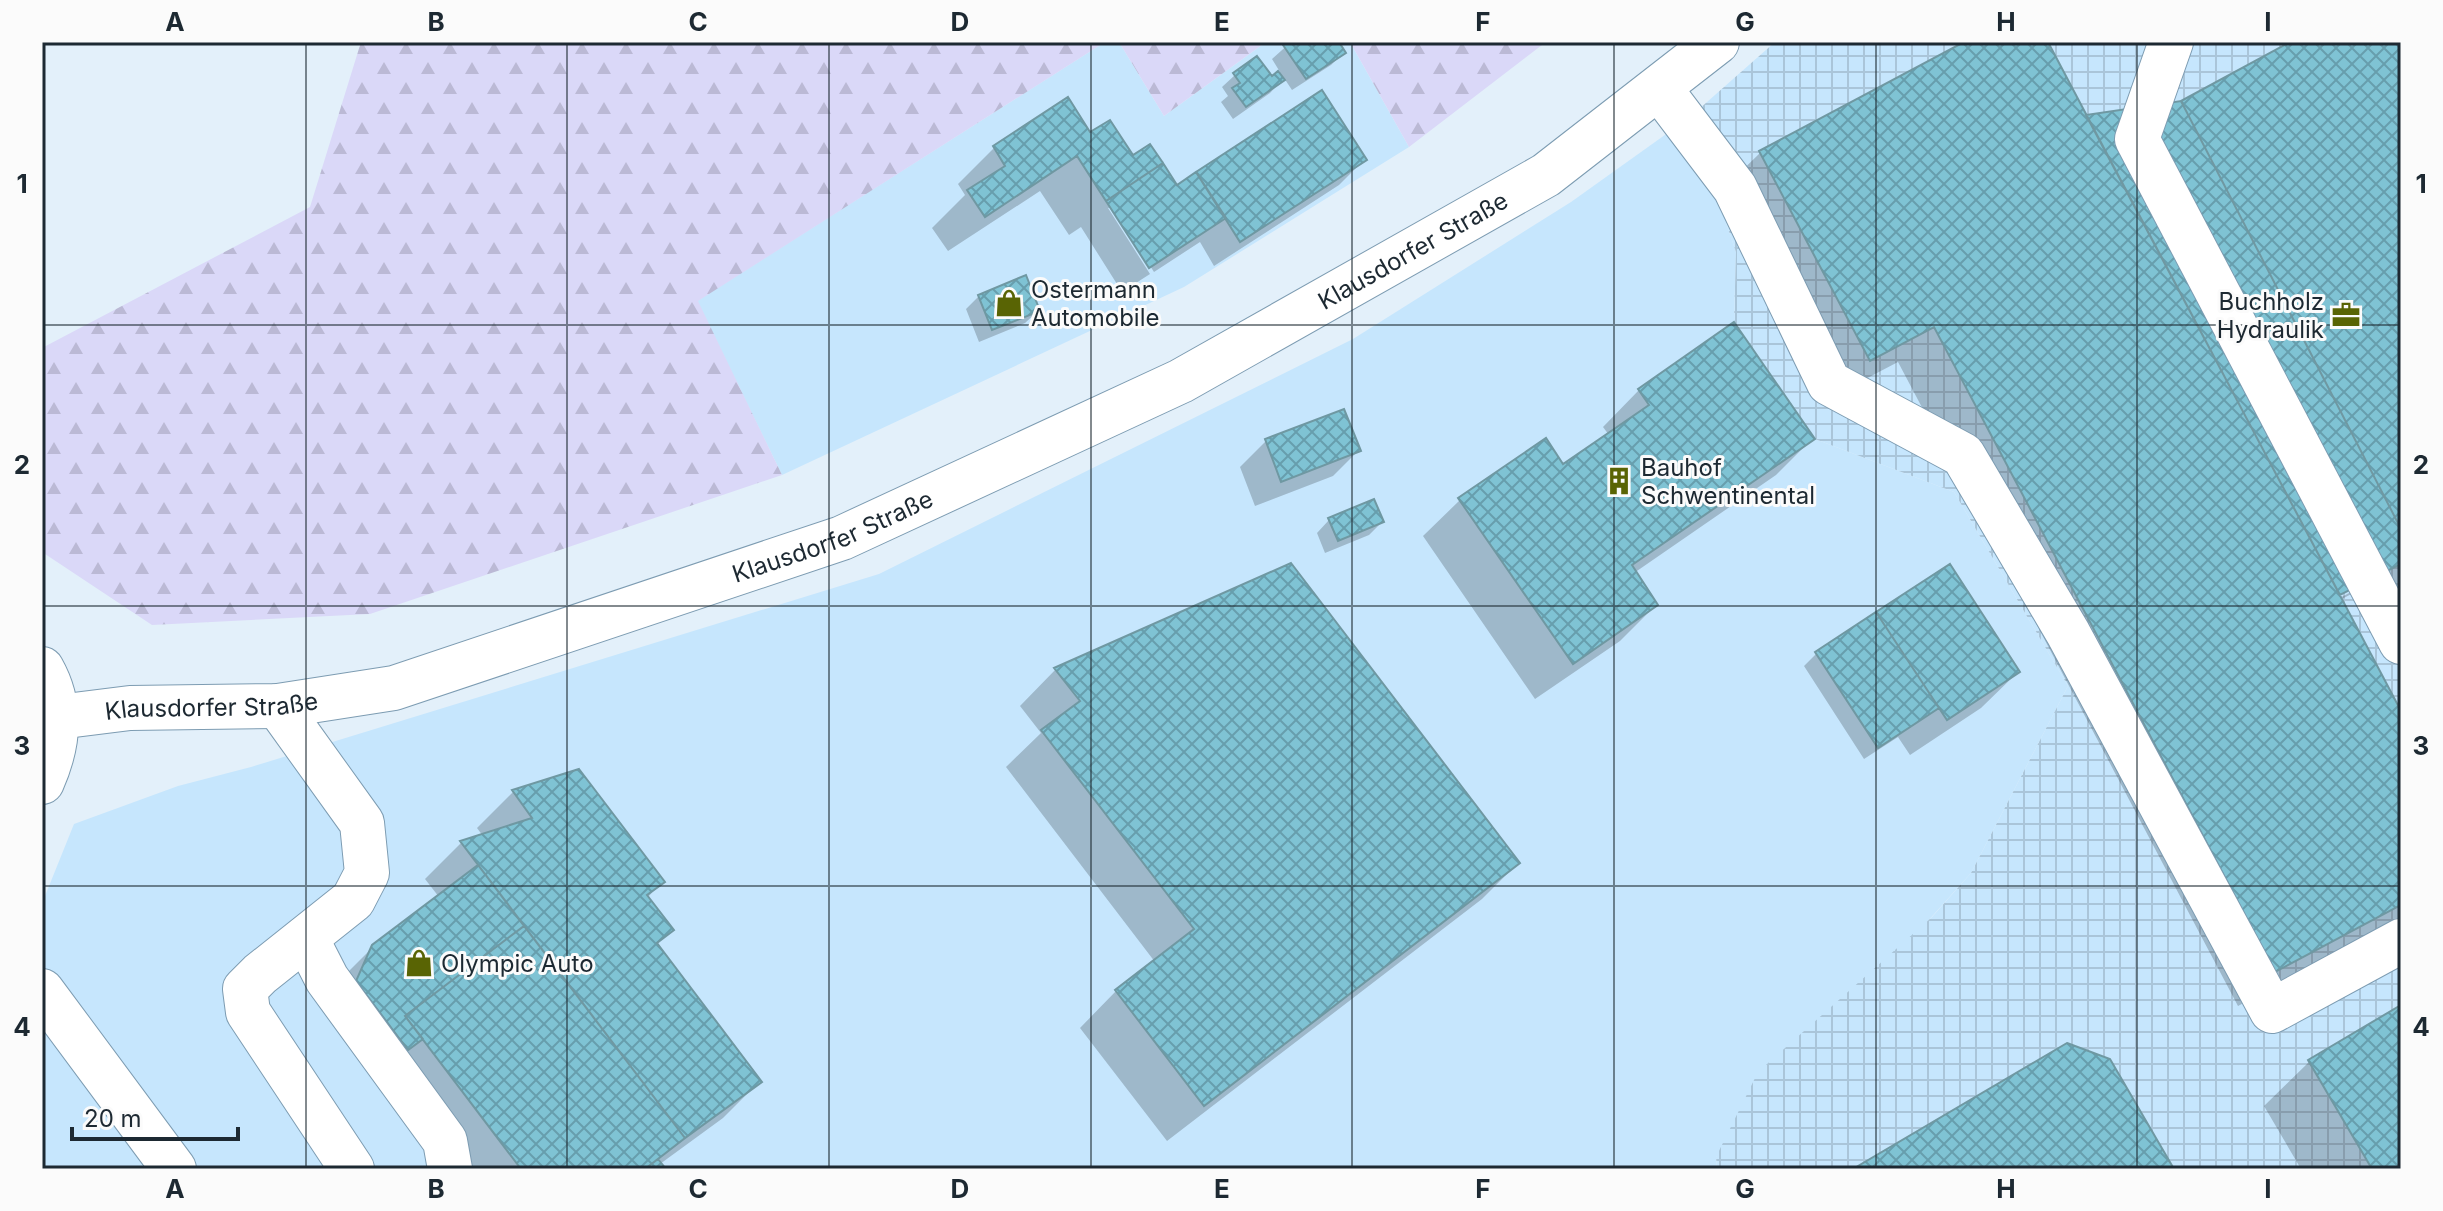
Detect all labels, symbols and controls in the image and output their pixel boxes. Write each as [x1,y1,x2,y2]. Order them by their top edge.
text: A [165,6,185,37]
text: B [427,6,445,37]
text: C [688,6,708,37]
text: D [951,6,969,37]
text: E [1214,6,1230,37]
text: F [1475,6,1491,37]
text: G [1735,6,1755,37]
text: H [1996,6,2016,37]
text: I [2264,6,2272,37]
text: 1 [16,168,28,199]
text: 1 [2415,168,2427,199]
street label: Klausdorfer Straße [1313,185,1513,315]
place label: Ostermann Automobile [1031,275,1159,332]
place label: Buchholz Hydraulik [2217,287,2324,344]
shop icon: Ostermann Automobile [994,288,1024,318]
office icon: Buchholz Hydraulik [2331,300,2361,330]
text: 2 [14,449,30,480]
text: 2 [2413,449,2429,480]
place label: Bauhof Schwentinental [1641,453,1815,510]
building icon: Bauhof Schwentinental [1604,466,1634,496]
street label: Klausdorfer Straße [728,484,937,588]
street label: Klausdorfer Straße [103,686,320,726]
text: 3 [14,730,30,761]
text: 3 [2413,730,2429,761]
shop icon: Olympic Auto [404,948,434,978]
place label: Olympic Auto [441,949,594,978]
text: 4 [13,1011,31,1042]
text: 4 [2412,1011,2430,1042]
scale bar [72,1091,238,1141]
text: 20 m [84,1104,142,1133]
text: A [165,1173,185,1204]
text: B [427,1173,445,1204]
text: C [688,1173,708,1204]
text: D [951,1173,969,1204]
text: E [1214,1173,1230,1204]
text: F [1475,1173,1491,1204]
text: G [1735,1173,1755,1204]
text: H [1996,1173,2016,1204]
text: I [2264,1173,2272,1204]

